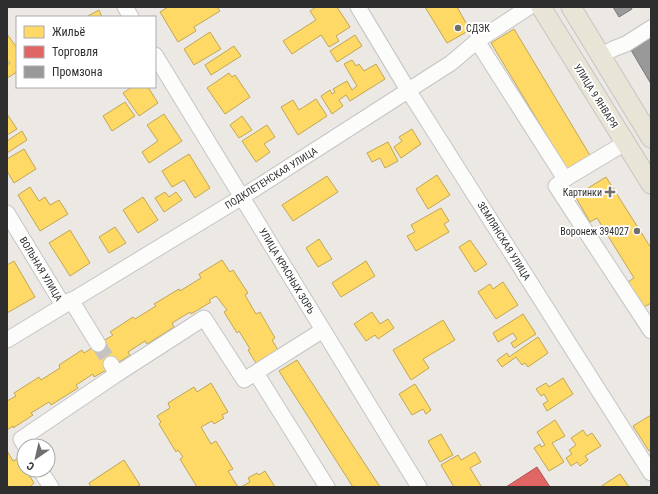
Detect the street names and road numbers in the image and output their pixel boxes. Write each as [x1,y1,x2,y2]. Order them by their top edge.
street label: УЛИЦА 9 ЯНВАРЯ [572,62,620,130]
street label: ПОДКЛЕТЕНСКАЯ УЛИЦА [223,145,319,211]
street label: ЗЕМЛЯНСКАЯ УЛИЦА [475,200,533,283]
street label: УЛИЦА КРАСНЫХ ЗОРЬ [257,226,317,316]
street label: ВОЛЬНАЯ УЛИЦА [18,235,65,303]

